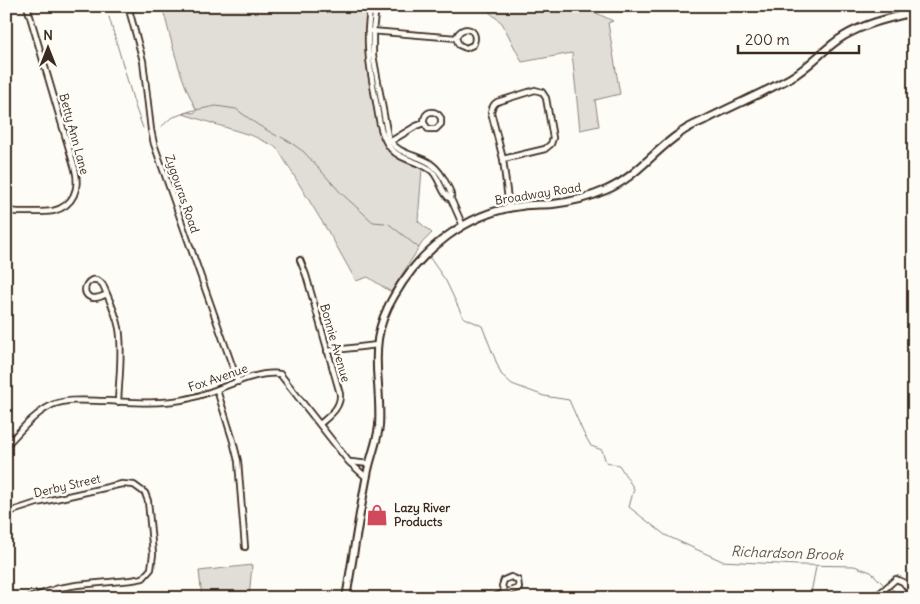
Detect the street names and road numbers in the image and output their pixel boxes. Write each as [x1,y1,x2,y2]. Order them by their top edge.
street label: Betty Ann Lane [56,92,93,176]
street label: Zygouras Road [162,153,203,235]
street label: Broadway Road [494,179,582,208]
street label: Bonnie Avenue [317,302,354,384]
street label: Fox Avenue [186,360,250,395]
street label: Derby Street [32,471,102,500]

